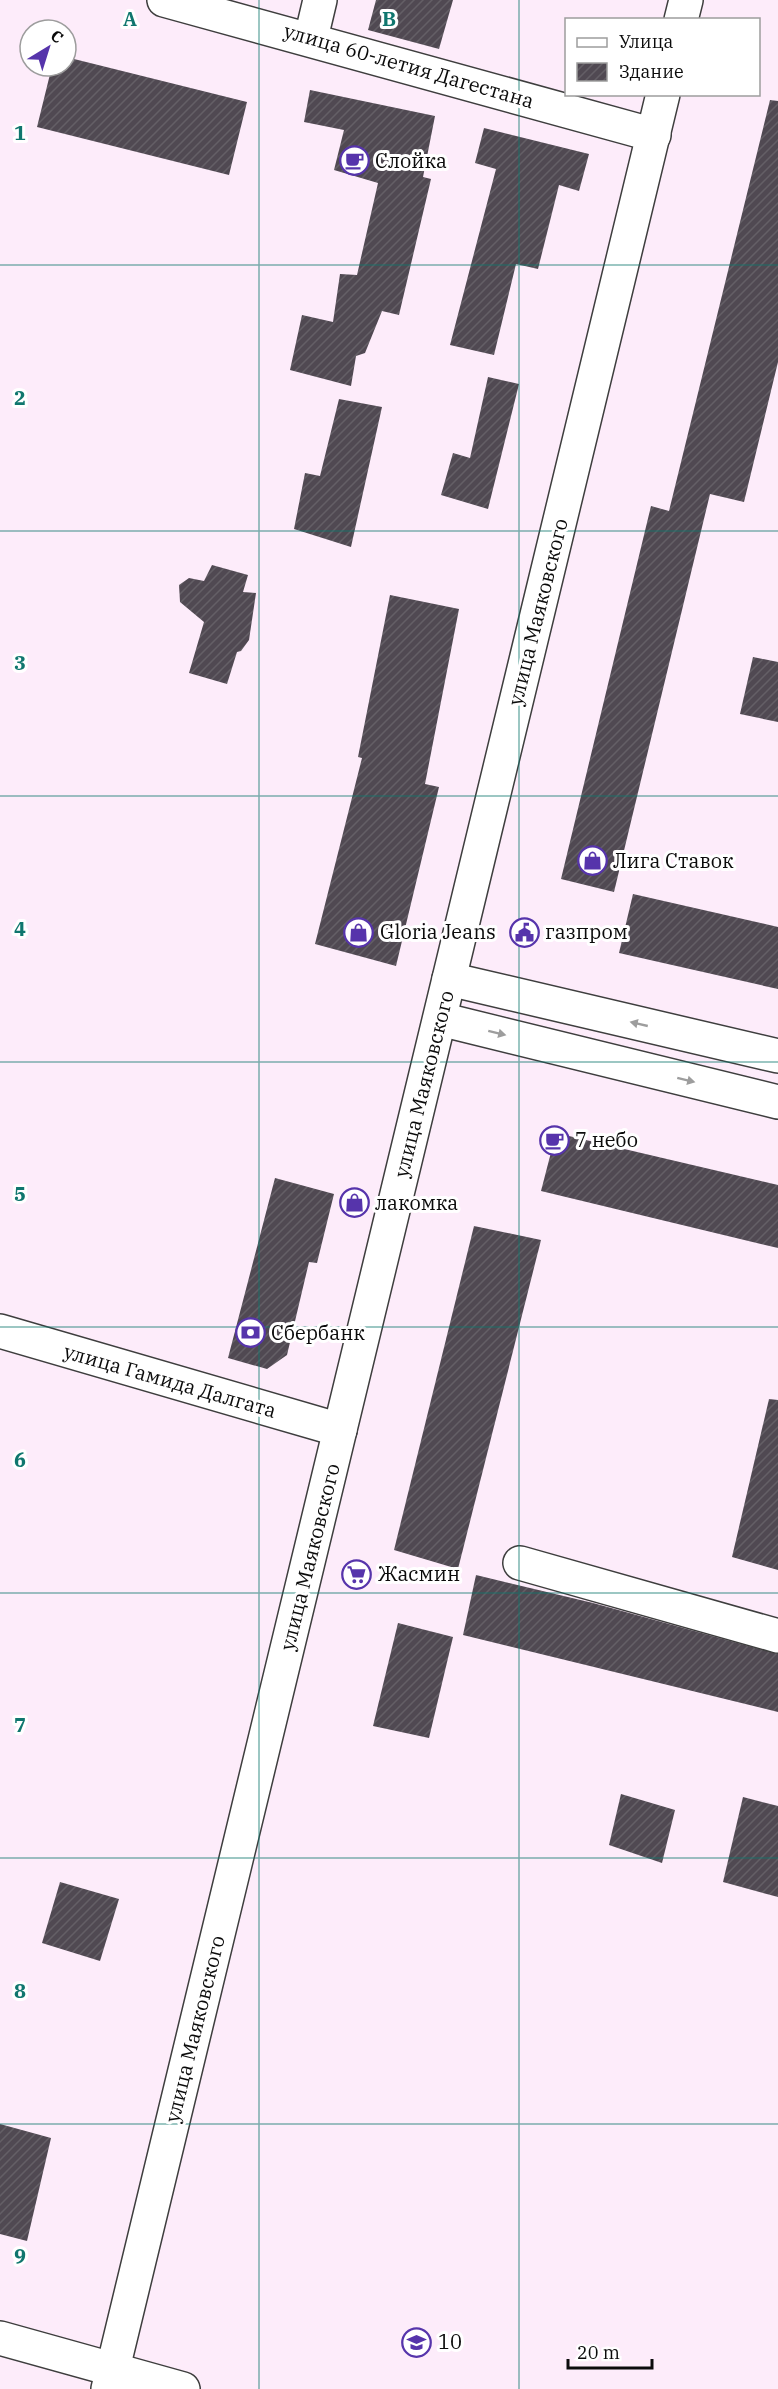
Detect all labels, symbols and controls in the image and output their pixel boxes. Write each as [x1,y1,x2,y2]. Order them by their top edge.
text: A [123,5,137,32]
text: B [382,5,396,32]
street label: улица 60-летия Дагестана [281,17,537,114]
north arrow [18,18,78,78]
legend [565,18,760,96]
text: С [47,25,68,47]
text: Улица [619,30,674,53]
text: Здание [619,60,684,83]
text: 1 [14,119,26,146]
cafe icon: Слойка [338,145,370,177]
place label: Слойка [375,147,447,174]
text: 2 [14,384,26,411]
street label: улица Маяковского [501,516,574,708]
text: 3 [14,649,26,676]
shop icon: Лига Ставок [576,845,608,877]
place label: Лига Ставок [613,847,734,874]
text: 4 [14,915,26,942]
shop icon: Gloria Jeans [343,916,375,948]
public building icon: газпром [508,916,540,948]
place label: Gloria Jeans [380,918,496,945]
place label: газпром [545,918,628,945]
street label: улица Маяковского [387,988,460,1180]
one-way arrow [630,1018,648,1028]
one-way arrow [487,1029,506,1039]
one-way arrow [677,1075,695,1085]
cafe icon: 7 небо [538,1124,570,1156]
place label: 7 небо [575,1126,638,1153]
text: 5 [14,1180,26,1207]
shop icon: лакомка [338,1187,370,1219]
place label: лакомка [375,1189,458,1216]
bank icon: Сбербанк [234,1317,266,1349]
place label: Сбербанк [271,1319,365,1346]
street label: улица Гамида Далгата [61,1337,280,1424]
text: 6 [14,1446,26,1473]
street label: улица Маяковского [273,1461,346,1653]
supermarket icon: Жасмин [341,1558,373,1590]
place label: Жасмин [378,1560,460,1587]
text: 7 [14,1711,26,1738]
street label: улица Маяковского [158,1933,231,2125]
text: 8 [14,1977,26,2004]
text: 9 [14,2242,26,2269]
school or university icon: 10 [401,2326,433,2358]
place label: 10 [438,2328,462,2355]
scale bar [568,2332,652,2370]
text: 20 m [577,2341,620,2364]

